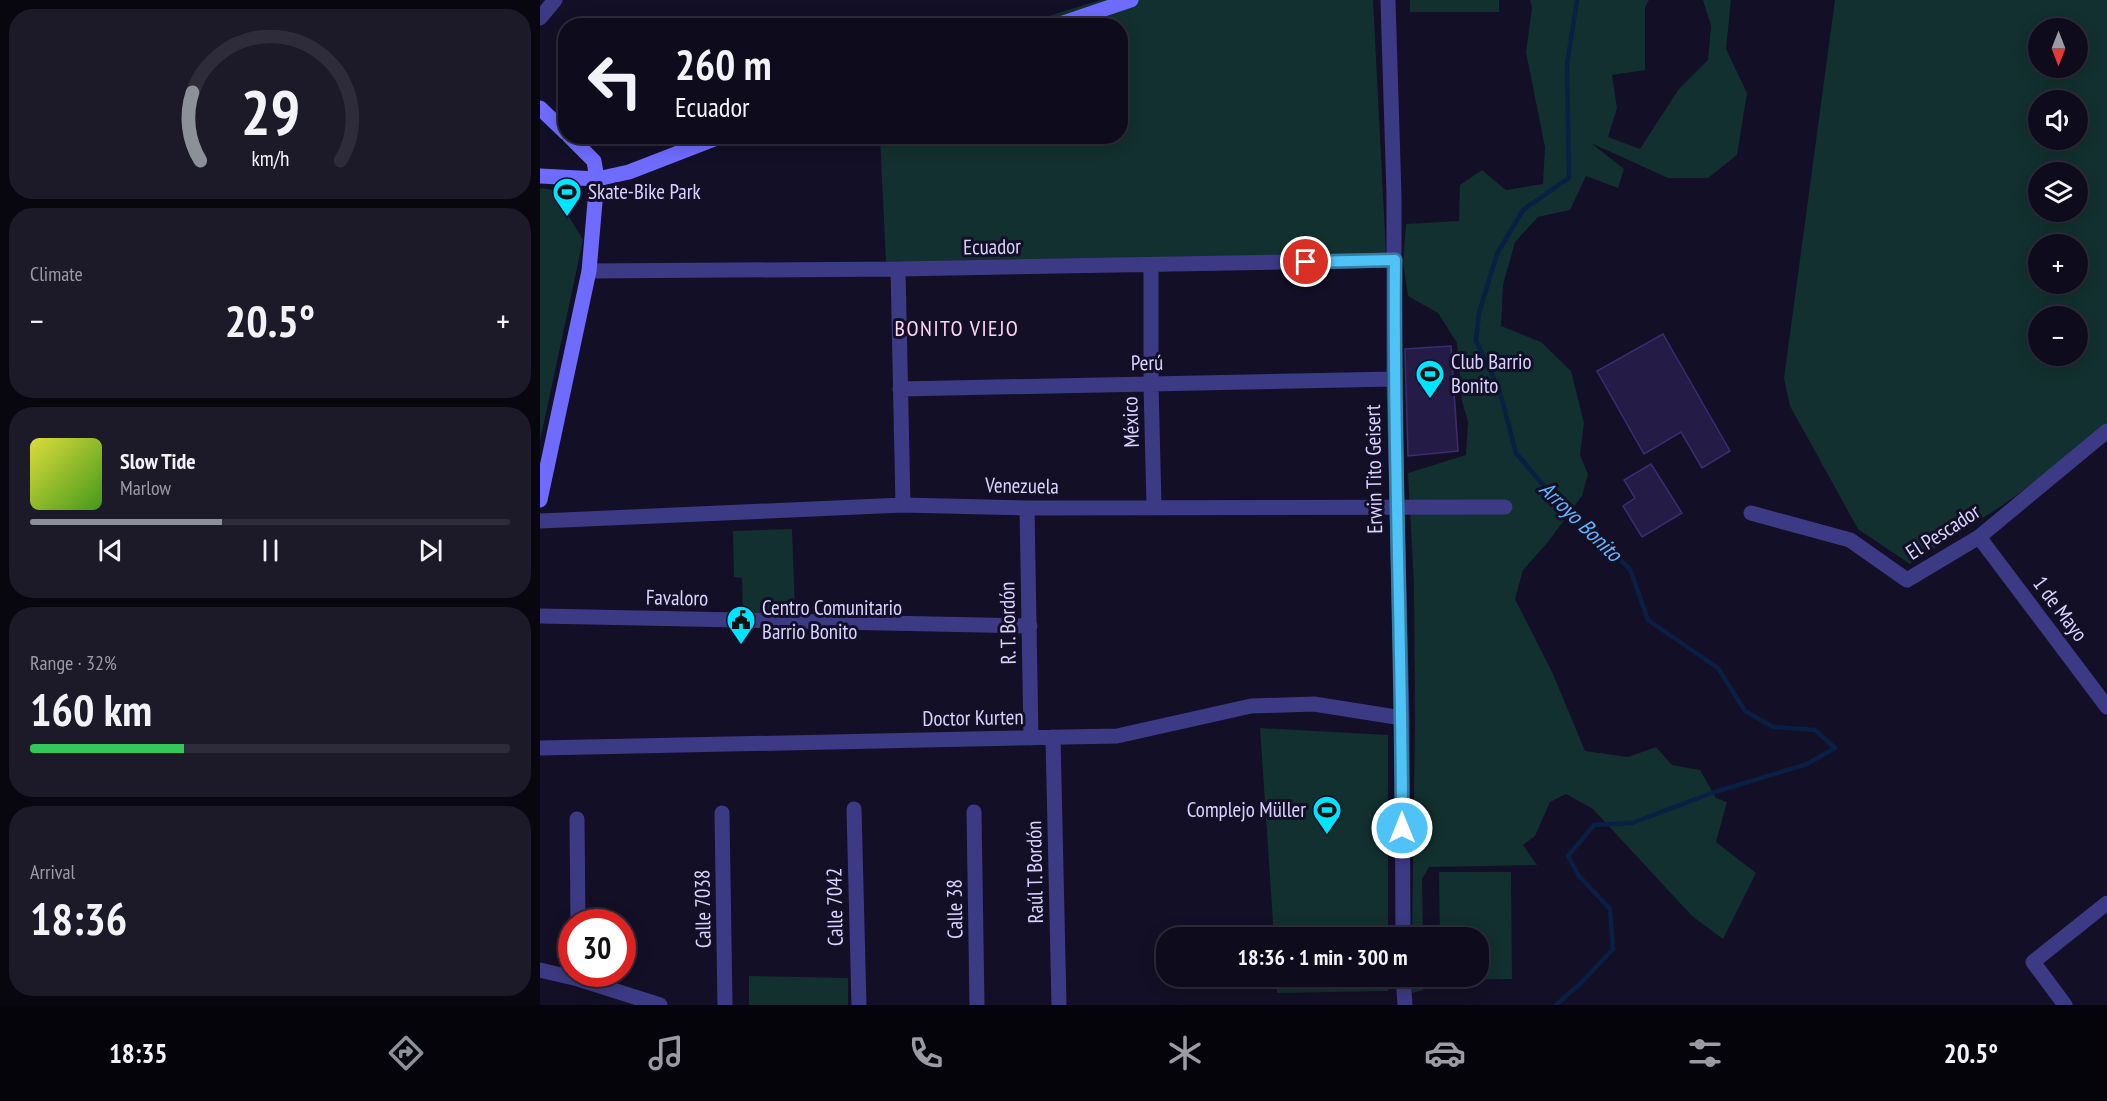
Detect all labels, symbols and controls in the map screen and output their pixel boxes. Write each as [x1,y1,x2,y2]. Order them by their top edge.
north arrow [2028,18,2088,78]
map controls [2028,18,2088,366]
text: 260 m [675,37,772,92]
icon: left [576,42,654,120]
text: 29 [240,71,300,152]
text: Ecuador [675,90,749,124]
button: sound [2028,90,2088,150]
text: km/h [251,144,289,172]
button: layers [2028,162,2088,222]
sports icon: Skate-Bike Park [551,176,583,218]
place label: Skate-Bike Park [588,178,701,205]
street label: Ecuador [963,232,1021,261]
button: + [2028,234,2088,294]
pin [1280,236,1331,287]
icon: arrive [1289,245,1322,278]
text: Climate [30,261,83,287]
text: 20.5° [225,291,315,349]
text: − [30,299,44,342]
text: + [496,299,510,342]
button: − [2028,306,2088,366]
district label: BONITO VIEJO [895,314,1019,342]
place label: Club Barrio Bonito [1451,348,1532,399]
street label: Perú [1131,349,1163,376]
sports icon: Club Barrio Bonito [1414,358,1446,400]
street label: México [1116,396,1145,448]
street label: Erwin Tito Geisert [1359,404,1388,534]
text: Slow Tide [120,447,196,475]
street label: Venezuela [984,471,1059,500]
text: Marlow [120,475,171,501]
water label: Arroyo Bonito [1534,475,1629,568]
street label: El Pescador [1901,498,1985,565]
icon: previous [94,534,127,567]
icon: pause [254,534,287,567]
icon: next [414,534,447,567]
street label: 1 de Mayo [2027,571,2094,647]
street label: R. T. Bordón [993,581,1022,665]
street label: Favaloro [646,583,708,612]
place label: Centro Comunitario Barrio Bonito [762,594,902,645]
public building icon: Centro Comunitario Barrio Bonito [725,604,757,646]
text: Range · 32% [30,650,117,676]
text: 160 km [30,680,152,738]
street label: Doctor Kurten [922,703,1024,732]
sports icon: Complejo Müller [1311,794,1343,836]
place label: Complejo Müller [1187,796,1306,823]
position arrow [1370,796,1434,860]
street label: Raúl T. Bordón [1020,820,1049,924]
text: Arrival [30,859,75,885]
street label: Calle 7042 [820,868,849,946]
street label: Calle 7038 [688,870,717,948]
street label: Calle 38 [940,879,969,939]
text: 18:36 [30,889,127,947]
speed limit sign: 30 [558,909,636,987]
text: 18:36 · 1 min · 300 m [1237,943,1408,971]
icon: directions [385,1032,427,1074]
icon: music [645,1032,687,1074]
icon: phone [905,1032,947,1074]
icon: climate [1164,1032,1206,1074]
icon: car [1424,1032,1466,1074]
icon: filters [1684,1032,1726,1074]
text: 18:35 [109,1036,167,1070]
text: 20.5° [1944,1036,1998,1070]

